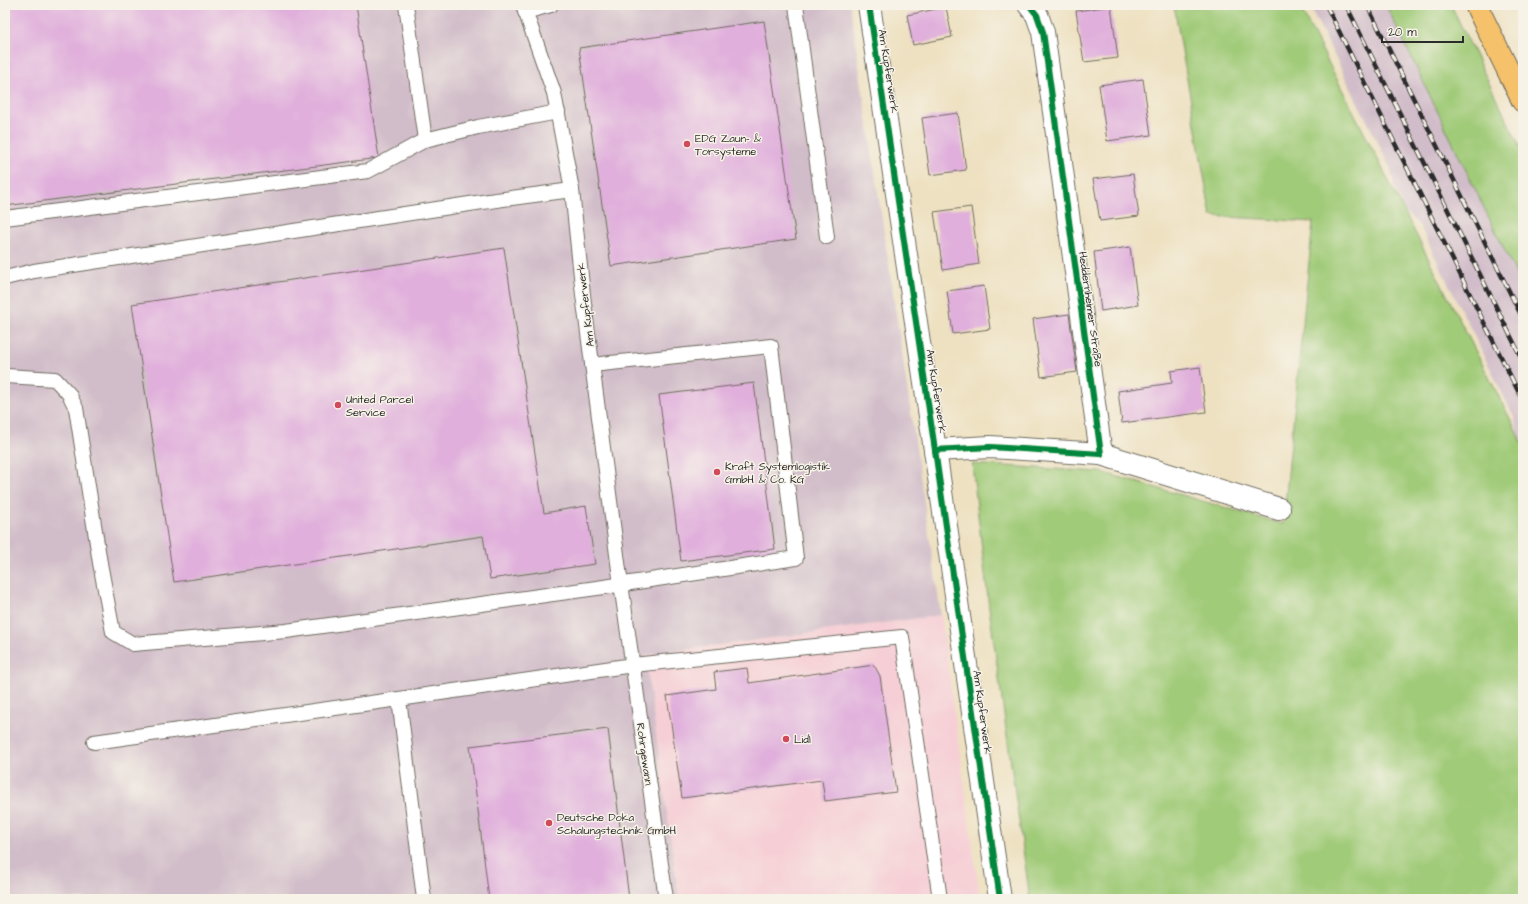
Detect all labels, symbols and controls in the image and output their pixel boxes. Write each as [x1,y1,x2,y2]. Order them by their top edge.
scale bar [1382,18,1463,44]
text: 20 m [1388,24,1417,41]
street label: Am Kupferwerk [874,28,903,114]
place label: EDG Zaun- & Torsysteme [695,131,762,160]
marker: EDG Zaun- & Torsysteme [682,139,692,149]
street label: Heddernheimer Straße [1075,250,1106,368]
street label: Am Kupferwerk [573,262,598,348]
street label: Am Kupferwerk [922,348,951,434]
place label: United Parcel Service [346,392,413,420]
marker: United Parcel Service [333,400,343,410]
place label: Kraft Systemlogistik GmbH & Co. KG [725,459,830,487]
marker: Kraft Systemlogistik GmbH & Co. KG [712,467,722,477]
street label: Am Kupferwerk [969,669,996,755]
street label: Rohrgewann [632,722,656,787]
place label: Lidl [794,732,811,747]
marker: Lidl [781,734,791,744]
place label: Deutsche Doka Schalungstechnik GmbH [557,810,677,839]
marker: Deutsche Doka Schalungstechnik GmbH [544,818,554,828]

